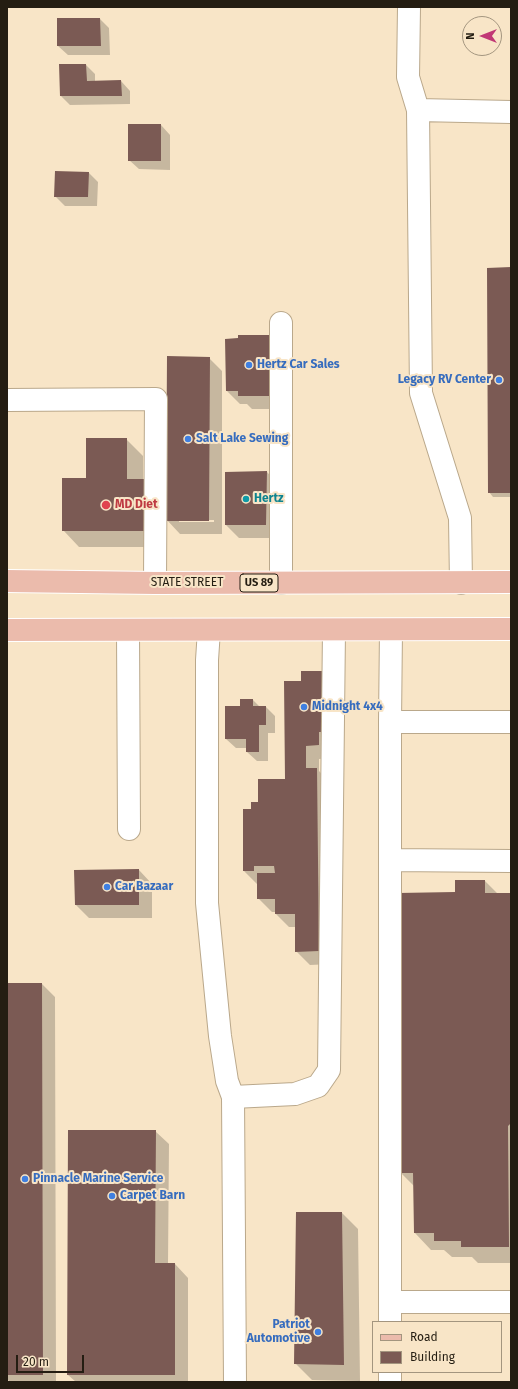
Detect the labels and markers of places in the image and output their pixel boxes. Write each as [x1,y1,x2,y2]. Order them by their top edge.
place label: Hertz Car Sales [257,358,340,372]
marker: Hertz Car Sales [244,360,254,370]
place label: Legacy RV Center [398,373,491,387]
marker: Legacy RV Center [494,375,504,385]
place label: Salt Lake Sewing [196,432,288,446]
marker: Salt Lake Sewing [183,434,193,444]
place label: Hertz [254,492,284,506]
marker: Hertz [241,494,251,504]
place label: MD Diet [115,498,158,512]
marker: MD Diet [100,499,112,511]
place label: Midnight 4x4 [312,700,383,714]
marker: Midnight 4x4 [299,702,309,712]
place label: Car Bazaar [115,880,173,894]
marker: Car Bazaar [102,882,112,892]
place label: Pinnacle Marine Service [33,1172,163,1186]
marker: Pinnacle Marine Service [20,1174,30,1184]
place label: Carpet Barn [120,1189,185,1203]
marker: Carpet Barn [107,1191,117,1201]
place label: Patriot Automotive [247,1318,310,1346]
marker: Patriot Automotive [313,1327,323,1337]

